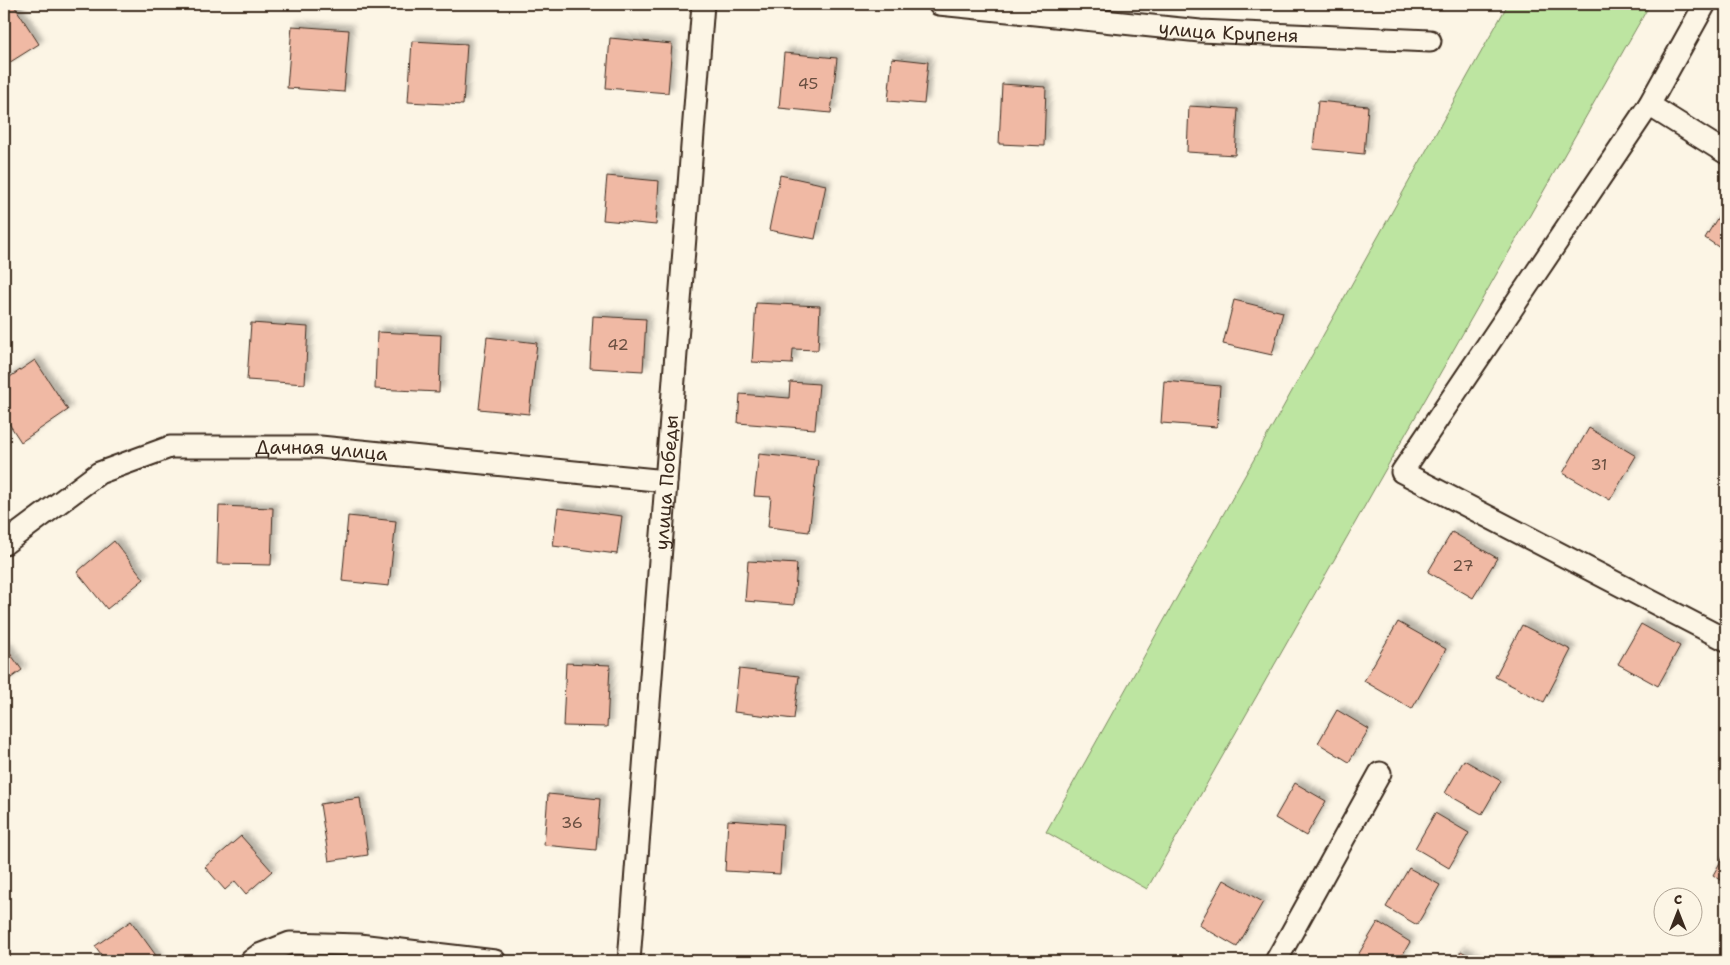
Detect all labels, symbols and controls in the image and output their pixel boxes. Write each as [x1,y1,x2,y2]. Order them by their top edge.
street label: улица Крупеня [1157,15,1299,48]
house number: 45 [798,73,818,94]
house number: 42 [607,334,629,355]
street label: улица Победы [649,414,684,551]
street label: Дачная улица [255,435,389,467]
house number: 31 [1590,454,1608,475]
house number: 27 [1452,555,1474,576]
house number: 36 [561,812,583,833]
north arrow [1652,888,1702,938]
text: С [1674,890,1682,908]

